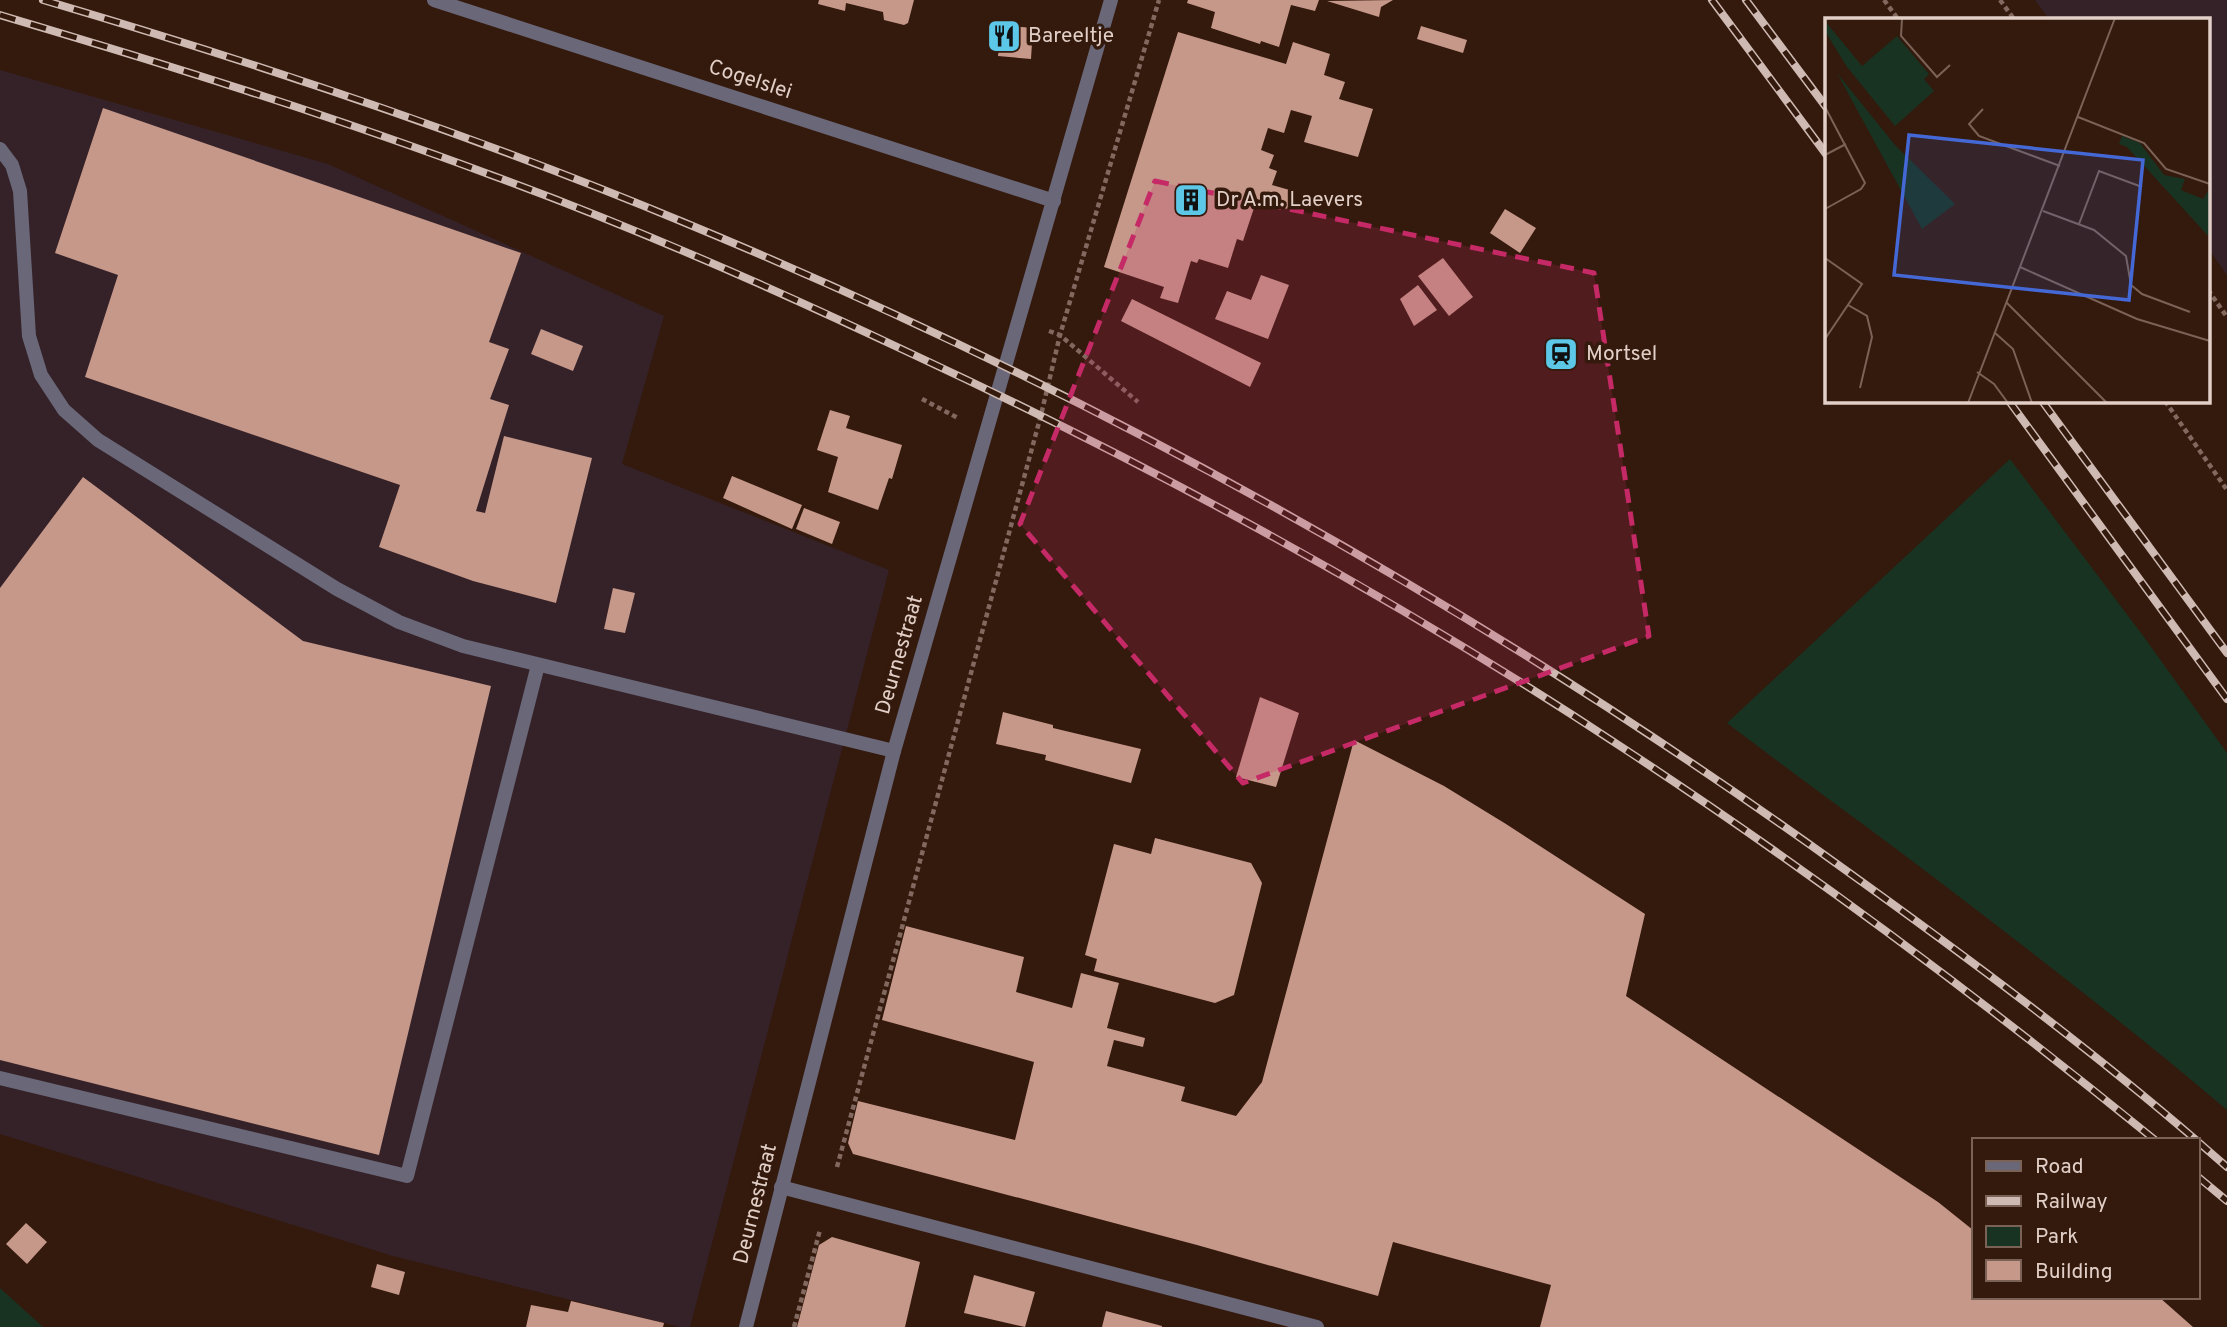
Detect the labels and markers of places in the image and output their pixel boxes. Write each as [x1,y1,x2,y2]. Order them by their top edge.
restaurant icon: Bareeltje [985,17,1023,55]
place label: Bareeltje [1028,23,1114,50]
building icon: Dr A.m. Laevers [1172,181,1210,219]
place label: Dr A.m. Laevers [1216,187,1363,214]
station icon: Mortsel [1542,335,1580,373]
place label: Mortsel [1586,341,1657,368]

